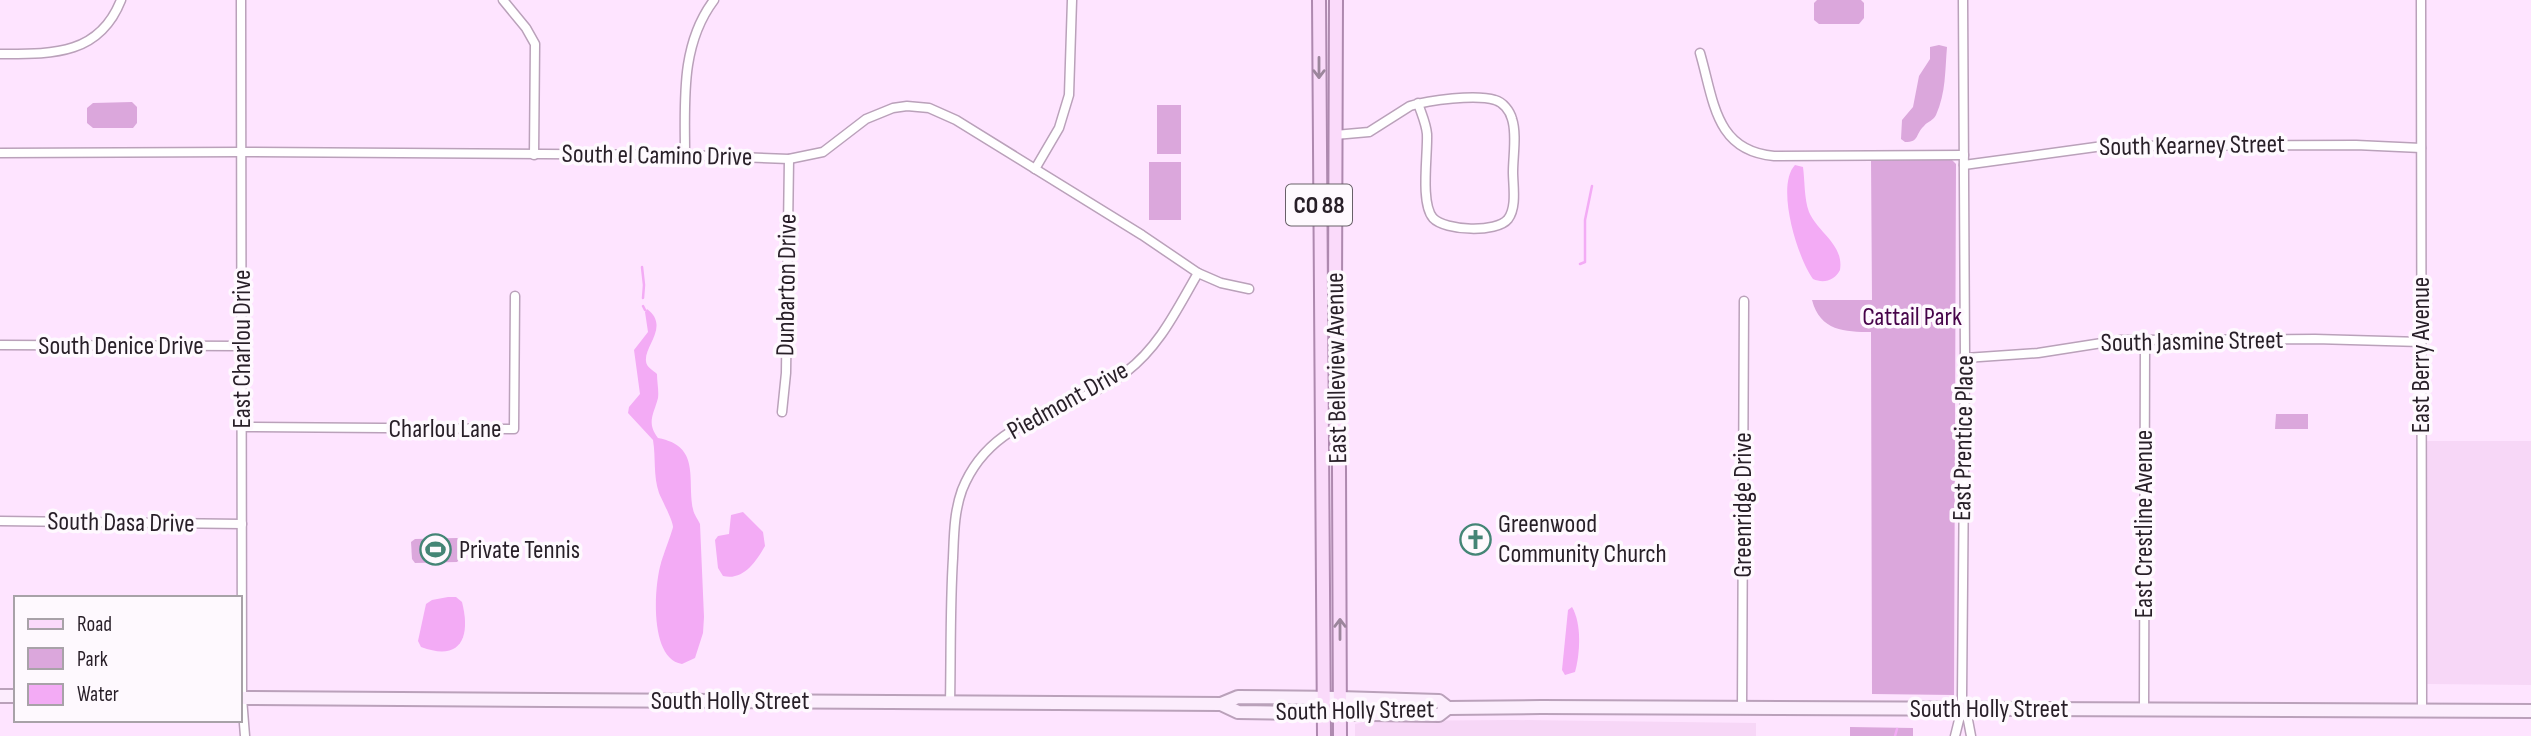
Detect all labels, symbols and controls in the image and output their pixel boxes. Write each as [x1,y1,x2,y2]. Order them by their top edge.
one-way arrow [1312,56,1326,79]
street label: South Kearney Street [2099,129,2285,163]
street label: South el Camino Drive [561,139,753,173]
road number: CO 88 [1286,184,1352,226]
street label: Dunbarton Drive [770,213,804,357]
street label: East Charlou Drive [227,270,258,428]
street label: East Belleview Avenue [1320,272,1354,464]
street label: East Berry Avenue [2406,277,2437,433]
park label: Cattail Park [1862,302,1962,333]
street label: South Jasmine Street [2100,325,2284,359]
street label: South Denice Drive [38,331,204,362]
street label: Piedmont Drive [1002,355,1134,447]
street label: East Prentice Place [1947,355,1981,521]
street label: Charlou Lane [388,414,502,445]
street label: East Crestline Avenue [2129,430,2160,618]
street label: Greenridge Drive [1728,432,1759,578]
street label: South Dasa Drive [47,506,195,540]
place label: Greenwood Community Church [1498,509,1667,570]
church icon: Greenwood Community Church [1458,522,1492,556]
sports icon: Private Tennis [419,533,453,567]
place label: Private Tennis [459,535,580,566]
legend [14,596,242,722]
text: Road [77,612,112,637]
one-way arrow [1333,618,1347,641]
text: Park [77,647,108,672]
text: Water [77,682,119,707]
street label: South Holly Street [651,686,809,717]
street label: South Holly Street [1275,694,1435,728]
street label: South Holly Street [1910,694,2068,725]

